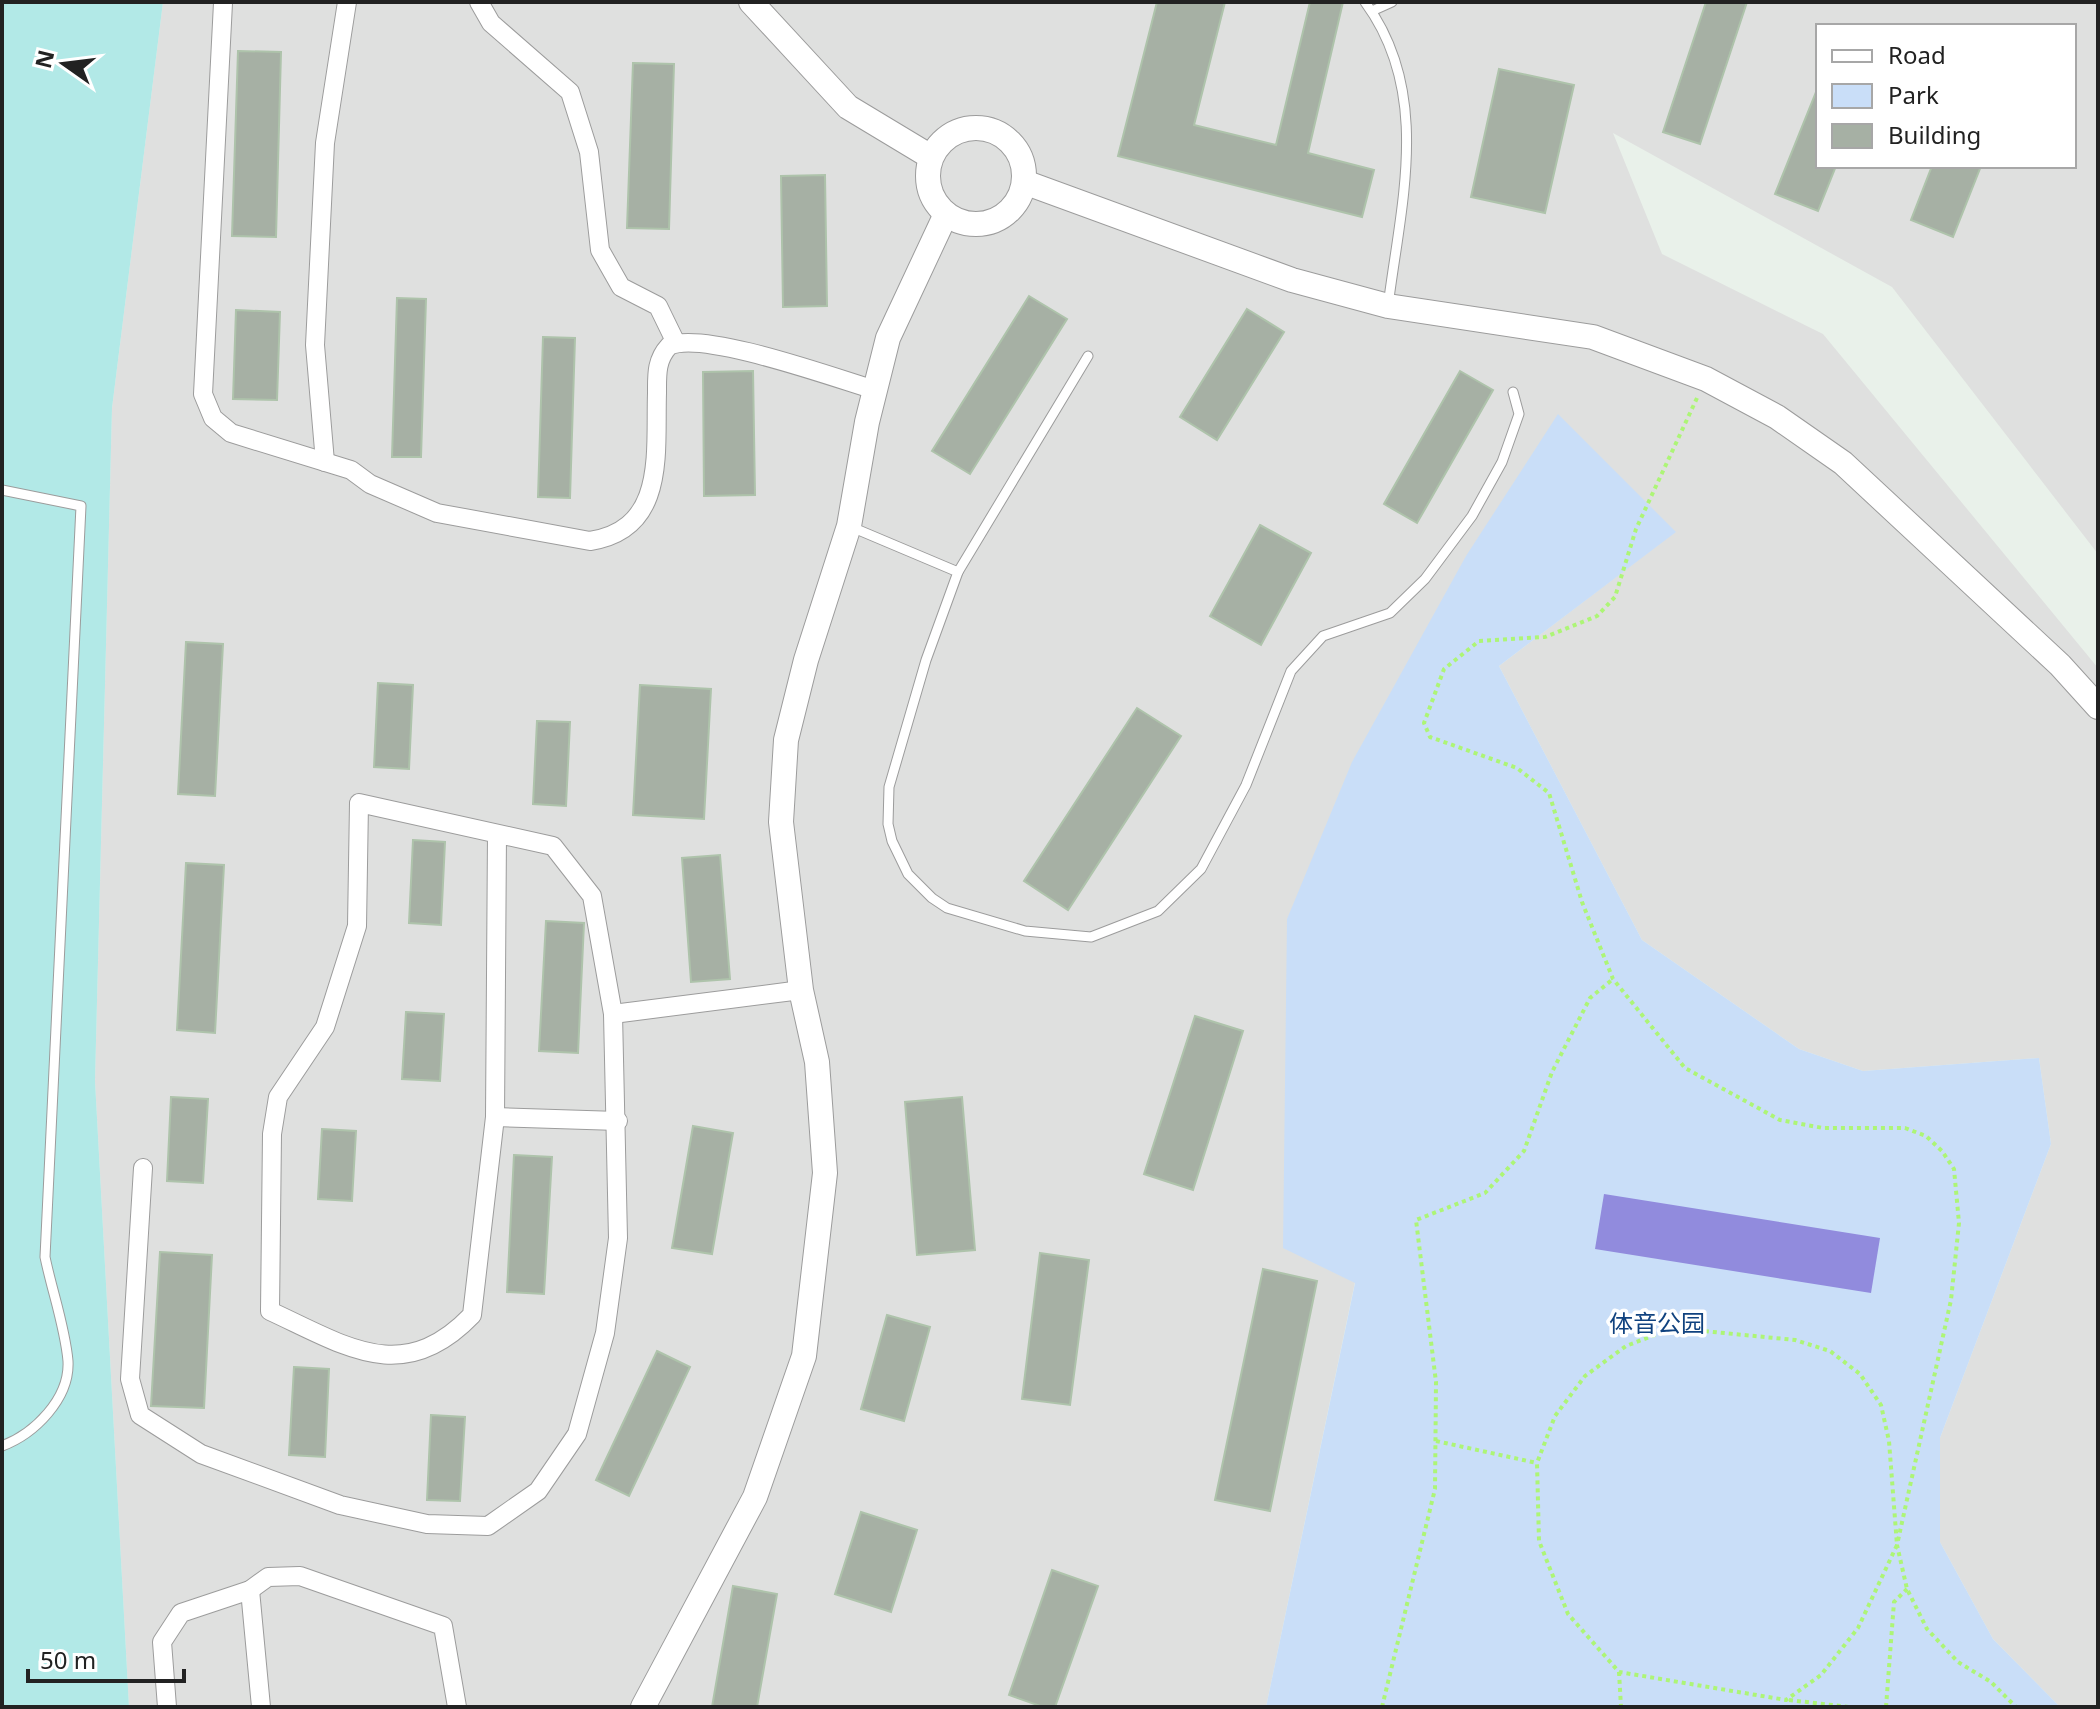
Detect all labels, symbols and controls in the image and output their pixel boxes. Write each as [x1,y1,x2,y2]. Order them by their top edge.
north arrow [24,24,104,104]
legend [1816,24,2076,168]
text: Road [1888,38,1946,71]
text: N [27,47,60,71]
text: Park [1888,78,1939,111]
text: Building [1888,118,1981,151]
park label: 体音公园 [1609,1306,1705,1339]
scale bar [28,1633,184,1683]
text: 50 m [40,1643,96,1676]

